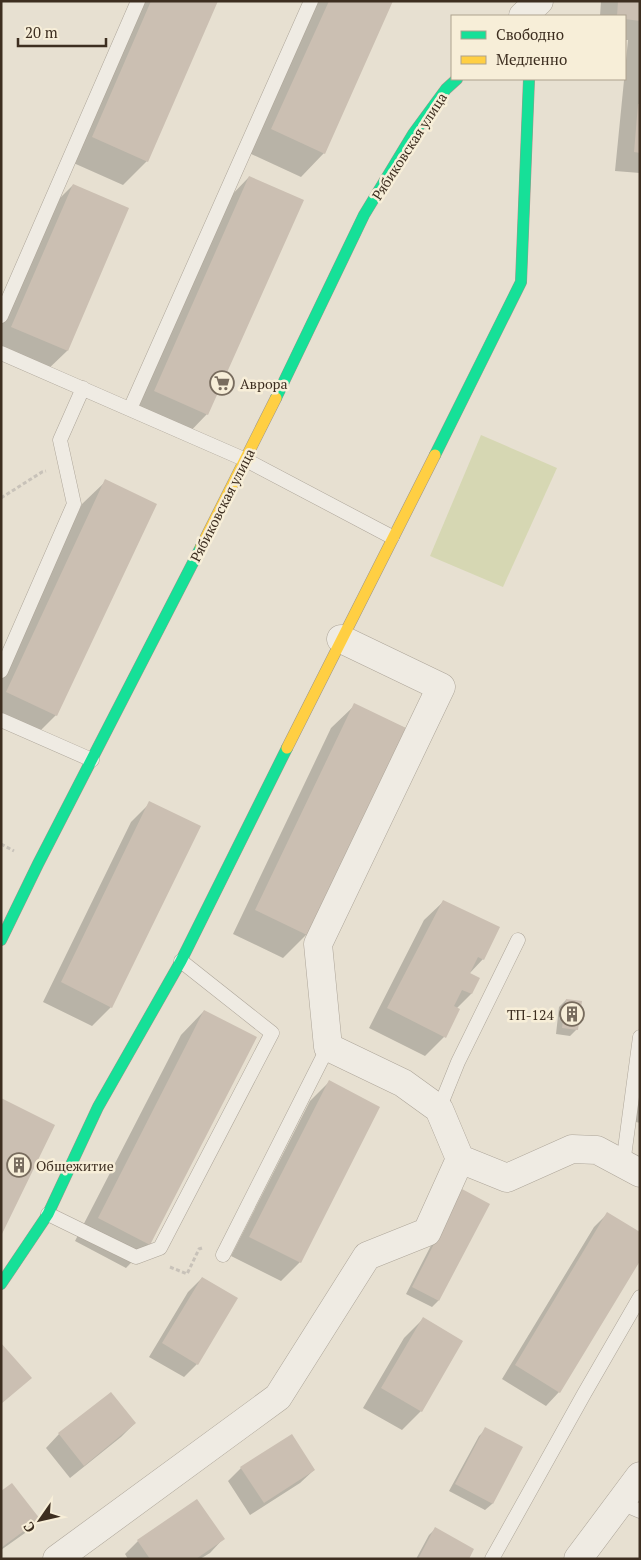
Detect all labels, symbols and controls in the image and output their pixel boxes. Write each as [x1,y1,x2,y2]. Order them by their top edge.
scale bar [18,15,105,47]
legend [451,15,626,80]
text: 20 m [25,22,58,42]
text: Свободно [496,24,564,44]
text: Медленно [496,49,567,69]
street label: Рябиковская улица [367,89,451,203]
supermarket icon: Аврора [209,370,235,396]
place label: Аврора [240,374,288,393]
street label: Рябиковская улица [185,445,259,565]
building icon: ТП-124 [559,1001,585,1027]
place label: ТП-124 [507,1005,555,1024]
building icon: Общежитие [6,1152,32,1178]
place label: Общежитие [36,1156,114,1175]
north arrow [15,1495,65,1545]
text: С [18,1518,39,1537]

